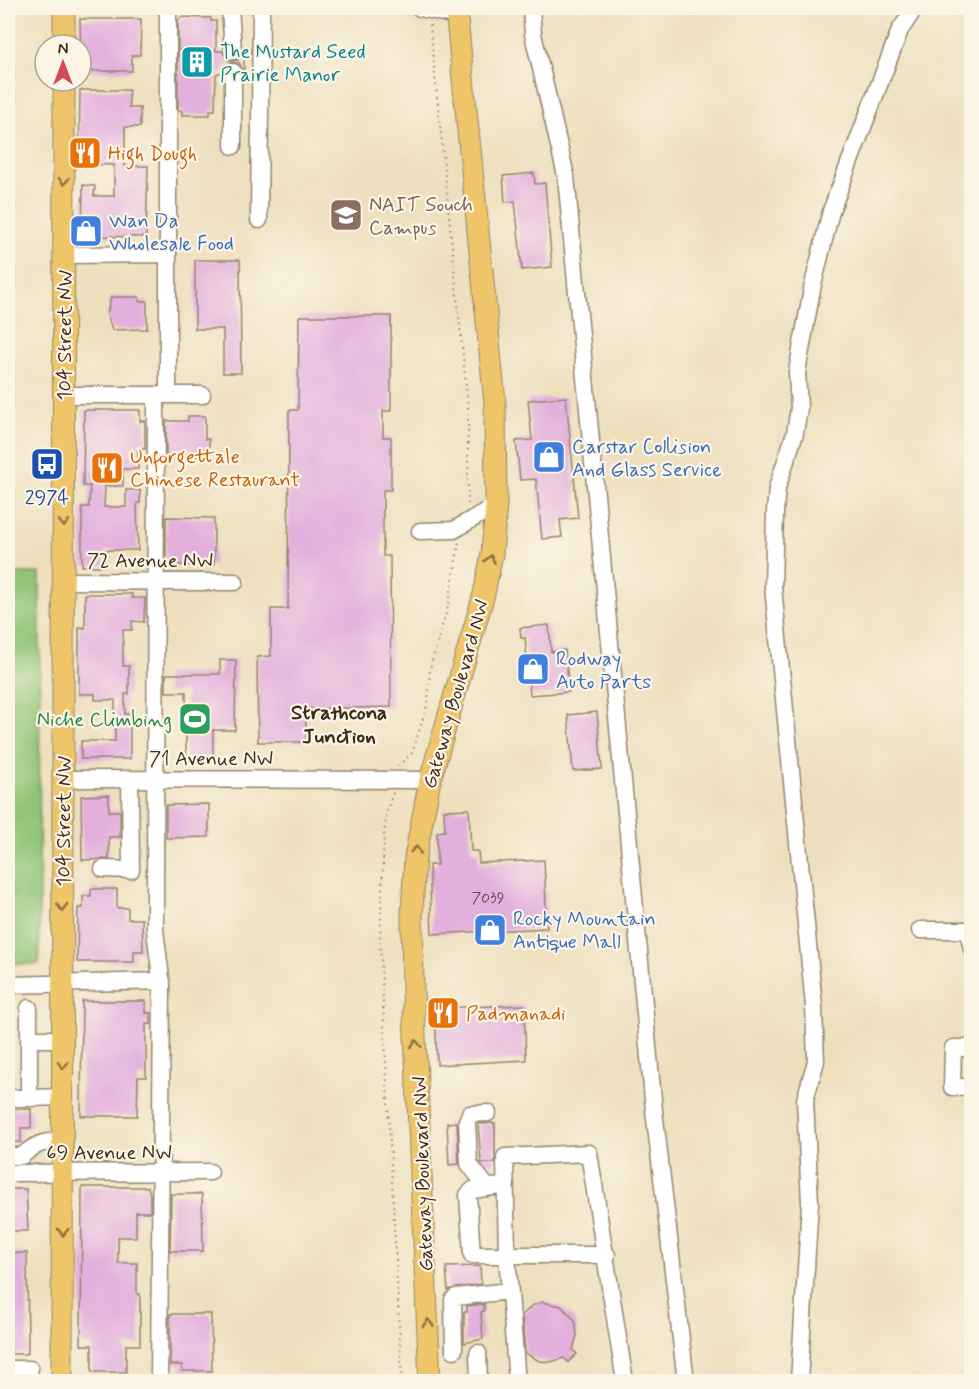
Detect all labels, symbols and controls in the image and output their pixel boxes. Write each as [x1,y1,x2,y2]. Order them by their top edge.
north arrow [33,33,93,93]
text: N [58,39,68,60]
place label: The Mustard Seed Prairie Manor [220,39,366,89]
building icon: The Mustard Seed Prairie Manor [179,44,215,80]
restaurant icon: High Dough [67,135,103,171]
place label: High Dough [108,141,197,170]
one-way arrow [58,177,70,186]
place label: NAIT Souch Campus [369,192,473,242]
school or university icon: NAIT Souch Campus [328,197,364,233]
place label: Wan Da Wholesale Food [109,208,234,258]
shop icon: Wan Da Wholesale Food [68,213,104,249]
street label: 104 Street NW [52,269,79,400]
place label: Carstar Collision And Glass Service [572,434,722,484]
shop icon: Carstar Collision And Glass Service [531,439,567,475]
place label: Unforgettale Chinese Restaurant [130,444,300,494]
bus stop icon: 2974 [29,446,65,482]
restaurant icon: Unforgettale Chinese Restaurant [89,450,125,486]
place label: 2974 [25,485,70,512]
one-way arrow [58,519,70,528]
street label: 72 Avenue NW [87,548,213,575]
one-way arrow [484,555,496,564]
street label: Gateway Boulevard NW [417,596,496,792]
place label: Rodway Auto Parts [556,646,651,696]
shop icon: Rodway Auto Parts [515,651,551,687]
district label: Strathcona Junction [291,699,387,751]
sports icon: Niche Climbing [177,701,213,737]
place label: Niche Climbing [37,707,172,734]
street label: 71 Avenue NW [149,746,273,773]
street label: 104 Street NW [51,755,78,886]
one-way arrow [410,845,422,854]
house number: 7039 [471,888,505,909]
one-way arrow [56,903,68,912]
place label: Rocky Mountain Antique Mall [513,906,656,956]
shop icon: Rocky Mountain Antique Mall [472,912,508,948]
restaurant icon: Padmanadi [425,995,461,1031]
place label: Padmanadi [466,1001,566,1028]
one-way arrow [410,1040,423,1049]
one-way arrow [57,1060,69,1069]
street label: Gateway Boulevard NW [407,1076,440,1272]
street label: 69 Avenue NW [46,1140,172,1167]
one-way arrow [57,1227,69,1236]
one-way arrow [422,1319,435,1328]

